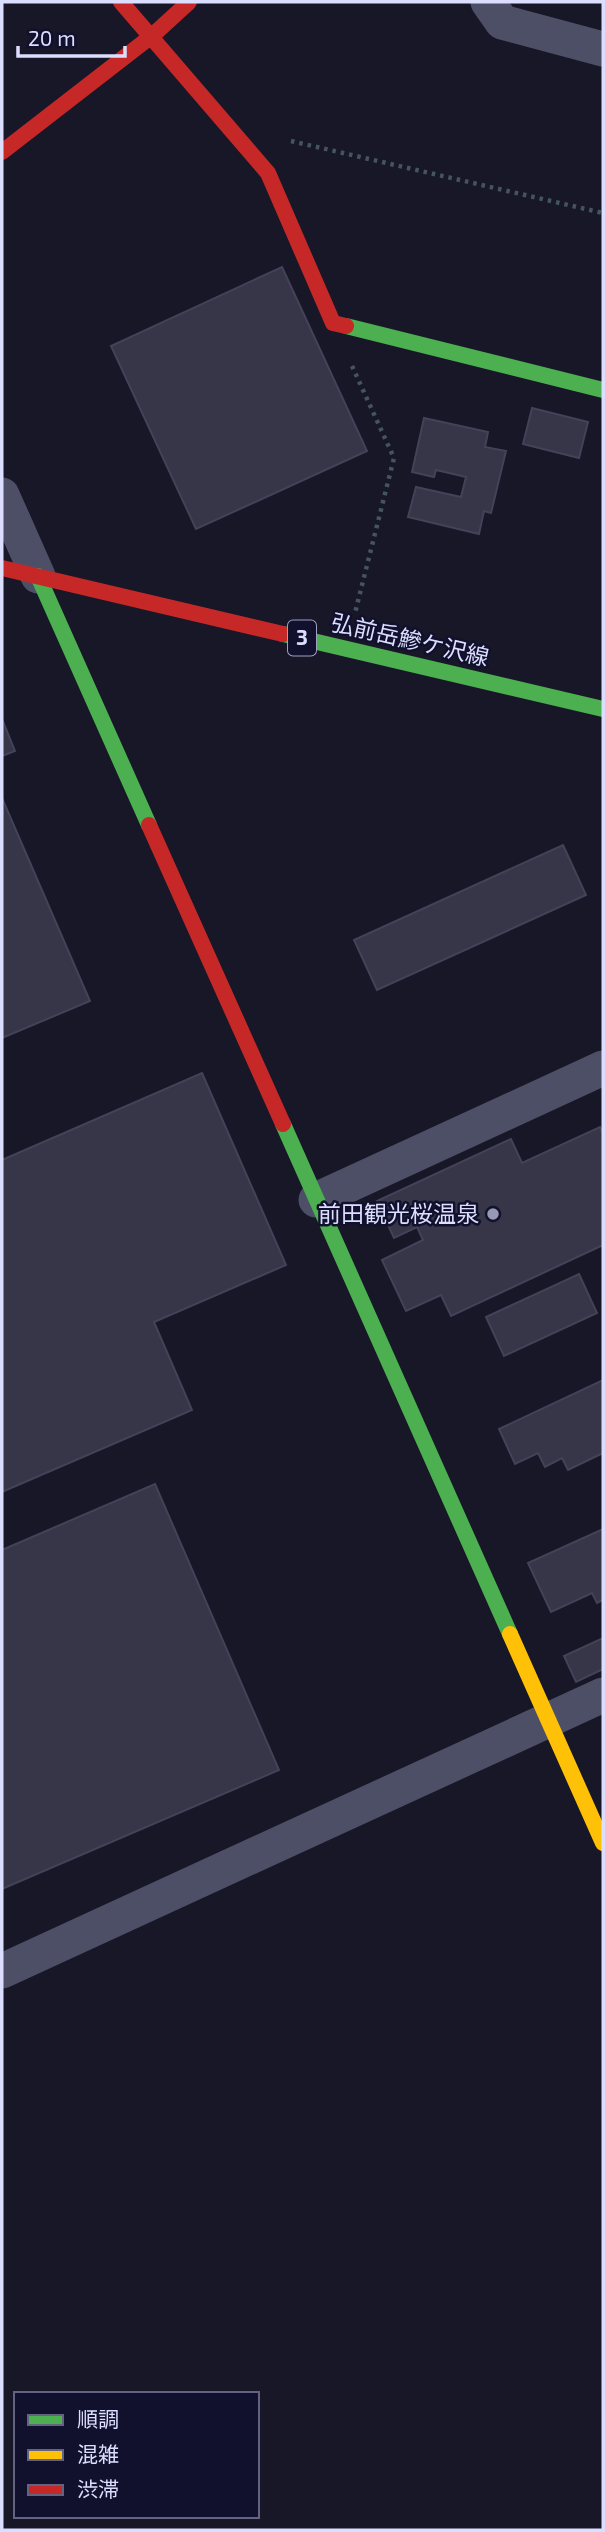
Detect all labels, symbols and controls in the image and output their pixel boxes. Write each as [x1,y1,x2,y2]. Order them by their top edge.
scale bar [18,14,124,58]
text: 20 m [28,25,76,50]
street label: 弘前岳鰺ケ沢線 [329,607,492,671]
road number: 3 [288,620,316,656]
place label: 前田観光桜温泉 [318,1199,479,1227]
marker: 前田観光桜温泉 [485,1206,501,1222]
legend [14,2392,259,2518]
text: 順調 [77,2406,119,2431]
text: 混雑 [77,2441,119,2466]
text: 渋滞 [77,2476,119,2501]

